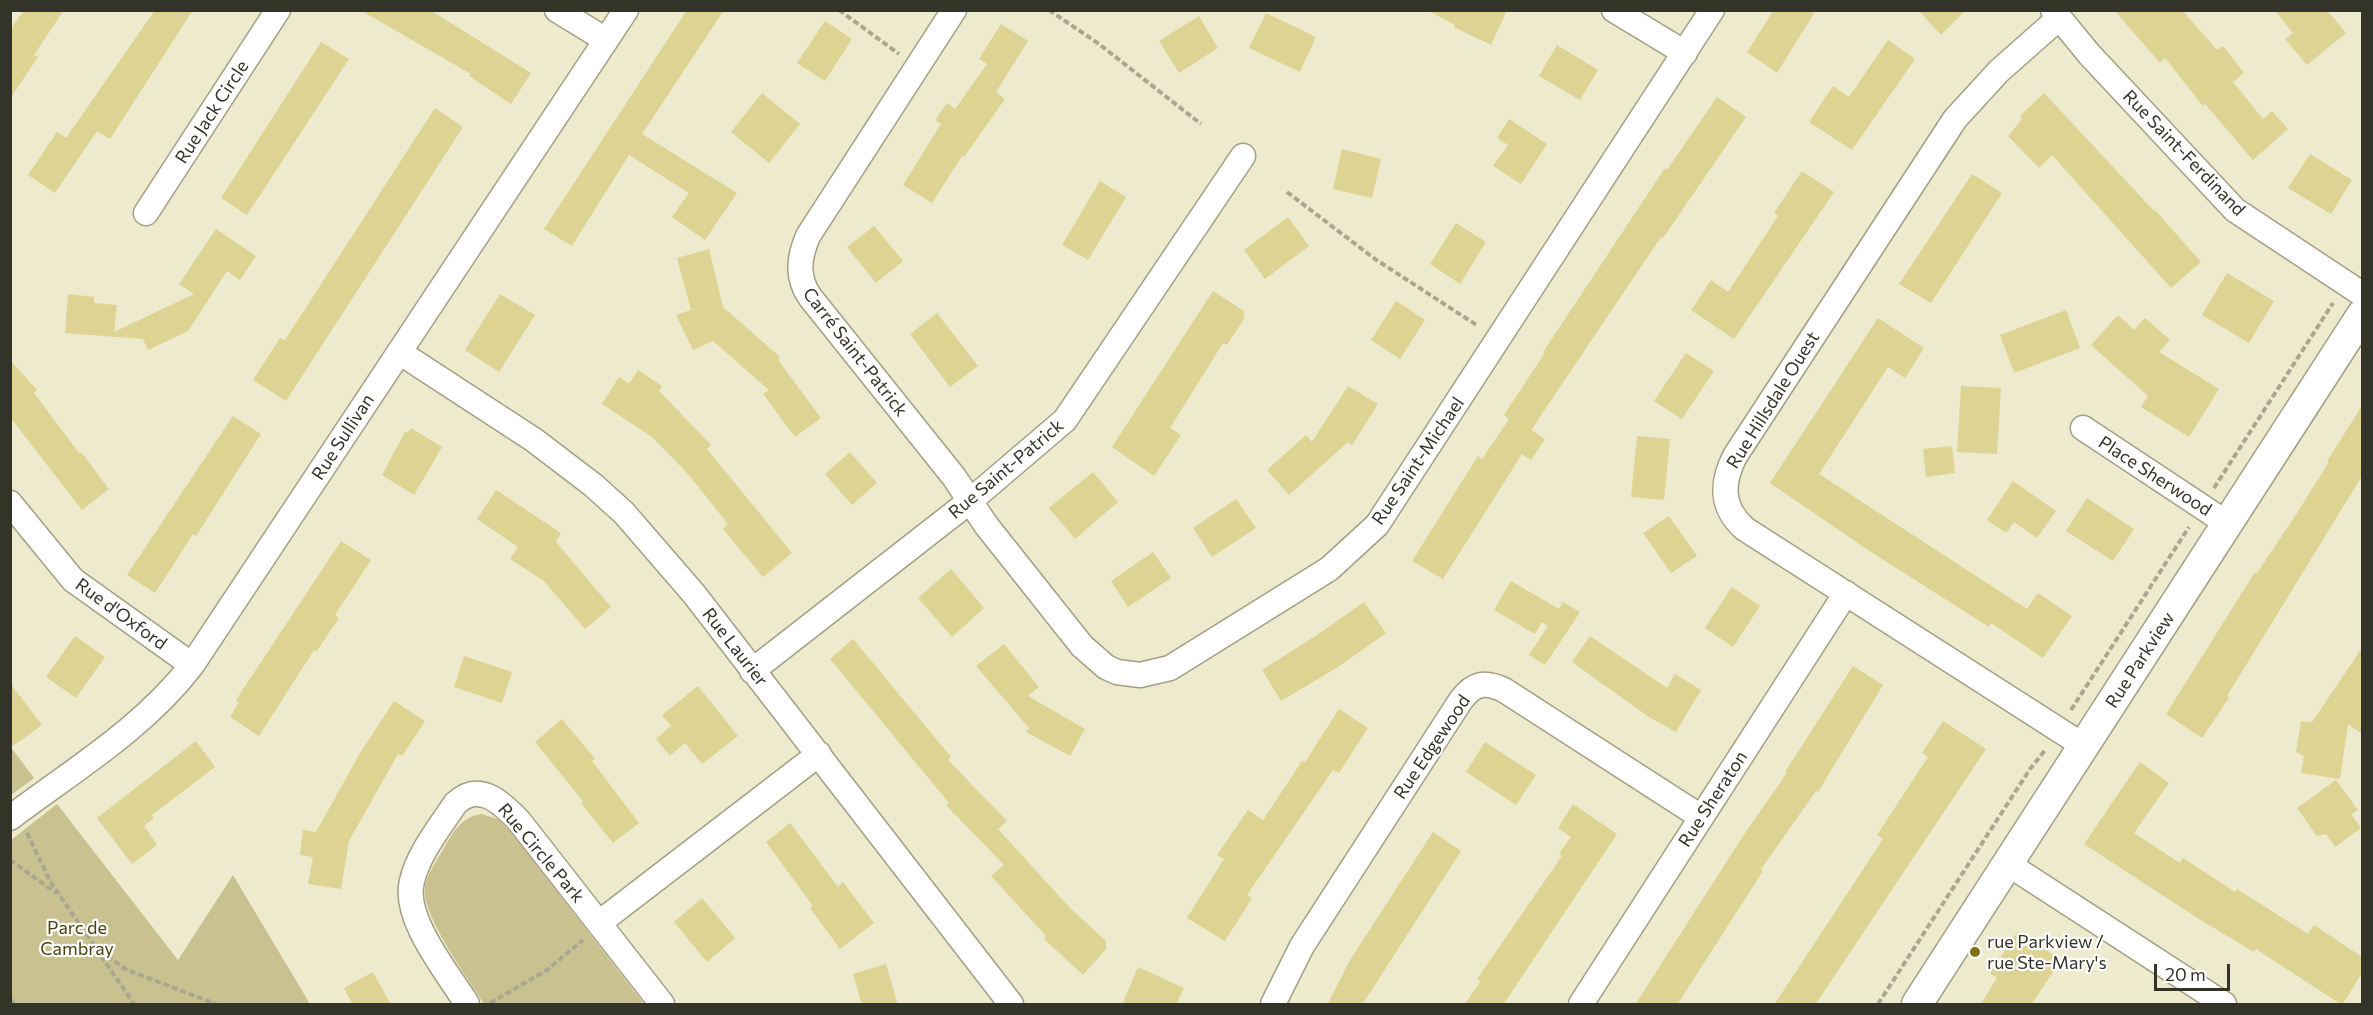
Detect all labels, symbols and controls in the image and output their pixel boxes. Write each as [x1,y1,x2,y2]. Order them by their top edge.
street label: Rue Jack Circle [171,56,253,168]
street label: Rue Saint-Ferdinand [2118,86,2250,220]
street label: Carré Saint-Patrick [798,283,912,421]
street label: Rue Hillsdale Ouest [1722,327,1824,473]
street label: Rue Sullivan [307,390,379,484]
street label: Rue Saint-Michael [1367,393,1469,529]
street label: Rue Saint-Patrick [944,415,1068,523]
street label: Place Sherwood [2094,431,2216,521]
street label: Rue d'Oxford [71,574,171,654]
street label: Rue Laurier [698,604,772,690]
street label: Rue Parkview [2101,608,2179,712]
street label: Rue Edgewood [1389,691,1475,803]
street label: Rue Sheraton [1674,747,1752,851]
street label: Rue Circle Park [493,799,589,907]
park label: Parc de Cambray [40,917,114,960]
place label: rue Parkview / rue Ste-Mary's [1987,931,2107,974]
marker: rue Parkview / rue Ste-Mary's [1968,945,1982,959]
scale bar [2157,952,2234,990]
text: 20 m [2165,963,2206,985]

